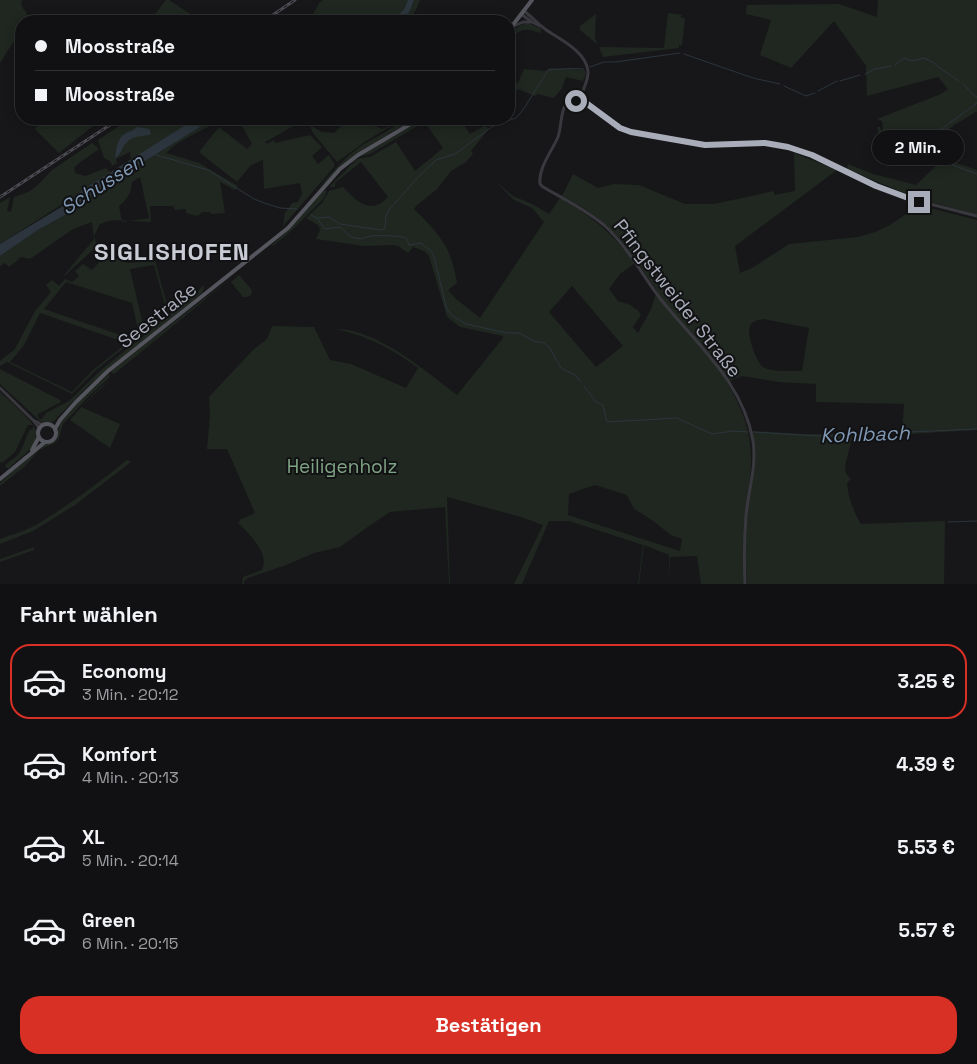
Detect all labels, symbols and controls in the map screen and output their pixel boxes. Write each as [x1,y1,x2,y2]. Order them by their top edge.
text: Moosstraße [65,34,175,59]
text: Moosstraße [65,82,175,107]
route start [565,90,587,112]
callout: 2 Min. [873,130,965,164]
text: 2 Min. [895,137,941,158]
water label: Schussen [56,147,149,220]
route end [908,191,930,213]
street label: Pfingstweider Straße [608,214,747,383]
district label: SIGLISHOFEN [94,236,250,267]
street label: Seestraße [113,277,202,354]
water label: Kohlbach [820,419,911,449]
park label: Heiligenholz [287,454,397,479]
text: Fahrt wählen [20,600,158,628]
icon: car [22,659,67,704]
text: Economy [82,659,166,684]
text: 3.25 € [897,669,955,694]
text: 3 Min. · 20:12 [82,684,178,705]
icon: car [22,742,67,787]
text: Komfort [82,742,157,767]
text: 4.39 € [896,752,955,777]
text: 4 Min. · 20:13 [82,767,179,788]
icon: car [22,825,67,870]
text: XL [82,825,105,850]
text: 5.53 € [897,835,955,860]
text: 5 Min. · 20:14 [82,850,179,871]
icon: car [22,908,67,953]
text: Green [82,908,135,933]
text: 5.57 € [899,918,955,943]
text: 6 Min. · 20:15 [82,933,178,954]
button: Bestätigen [20,996,957,1054]

